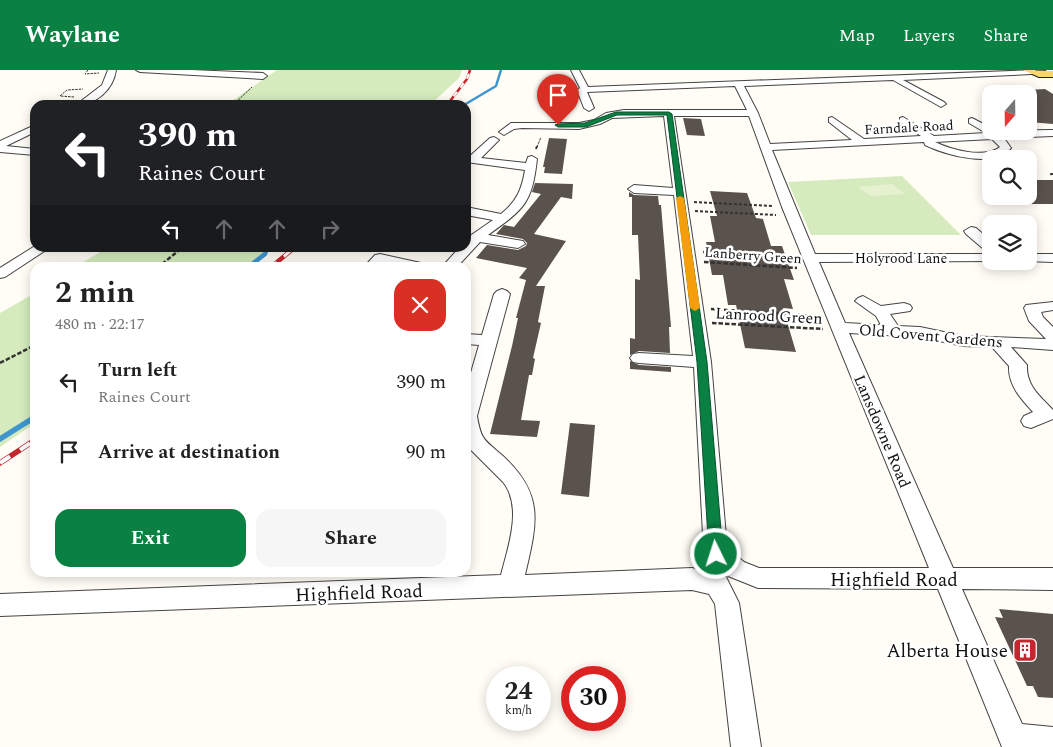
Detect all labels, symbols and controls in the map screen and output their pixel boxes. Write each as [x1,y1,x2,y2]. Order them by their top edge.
text: Waylane [25,17,120,53]
text: Map [839,22,875,49]
text: Layers [903,22,955,49]
text: Share [983,22,1028,49]
pin [537,74,579,125]
icon: arrive [544,81,572,109]
north arrow [982,85,1038,140]
map controls [982,85,1037,270]
text: 390 m [138,109,237,162]
street label: Farndale Road [864,115,954,140]
icon: left [55,120,120,185]
button: search [982,150,1037,205]
text: Raines Court [138,157,266,190]
icon: left [157,215,185,243]
icon: ahead [210,215,238,243]
icon: ahead [263,215,291,243]
icon: right [316,215,344,243]
button: layers [982,215,1037,270]
street label: Lanberry Green [703,242,802,269]
street label: Holyrood Lane [855,248,947,269]
text: 2 min [55,270,135,316]
button: close [394,279,446,331]
street label: Lanrood Green [715,301,823,331]
text: 480 m · 22:17 [55,312,145,336]
street label: Old Covent Gardens [858,318,1004,354]
text: Turn left [98,356,177,385]
icon: left [55,368,83,396]
text: 390 m [396,368,446,397]
street label: Lansdowne Road [847,371,917,492]
text: Raines Court [98,385,191,409]
icon: arrive [55,438,83,466]
text: Arrive at destination [98,438,280,467]
text: 90 m [406,438,446,467]
button: Exit [55,509,246,567]
button: Share [256,509,446,567]
position arrow [689,527,741,579]
street label: Highfield Road [830,566,958,595]
street label: Highfield Road [295,577,423,610]
place label: Alberta House [886,637,1008,666]
building icon: Alberta House [1012,637,1038,663]
speed limit sign: 30 [561,666,626,731]
text: 24 [504,673,533,711]
text: km/h [505,701,532,720]

